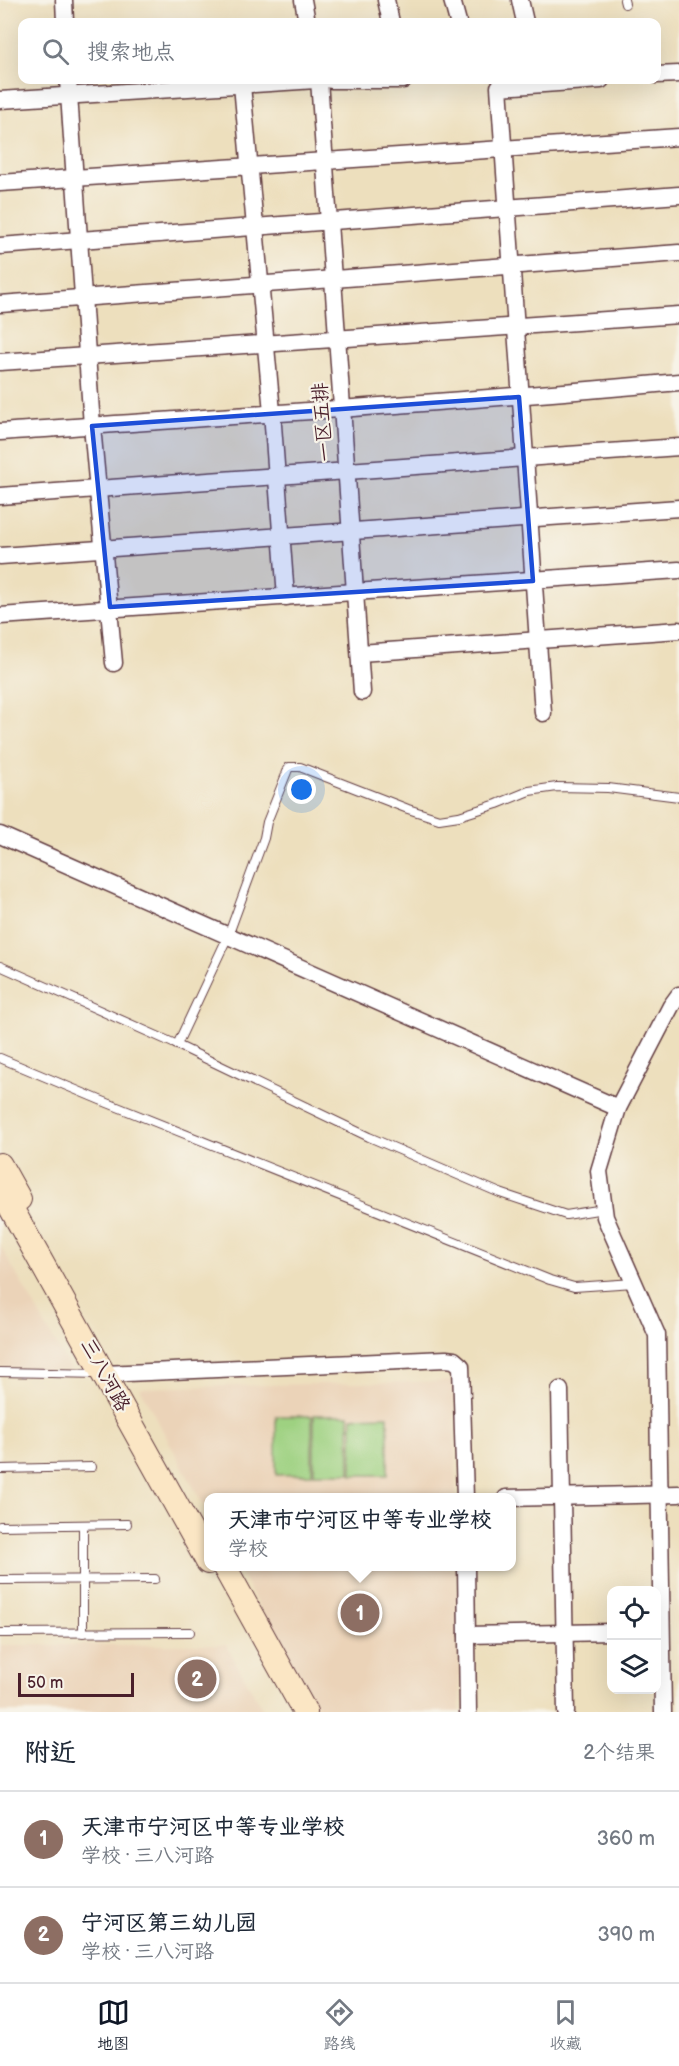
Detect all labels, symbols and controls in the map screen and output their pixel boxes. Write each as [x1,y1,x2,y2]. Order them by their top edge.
search box [18,18,661,84]
icon: search [39,35,72,68]
text: 搜索地点 [87,39,175,66]
street label: 一区五排 [308,381,338,463]
your location [287,775,316,804]
street label: 三八河路 [75,1334,135,1417]
popup [204,1493,516,1571]
text: 天津市宁河区中等专业学校 [228,1507,492,1534]
text: 学校 [228,1537,268,1561]
map controls [607,1586,661,1694]
button: locate [607,1586,661,1640]
pin: 1 [340,1590,380,1636]
button: layers [607,1640,661,1694]
pin: 2 [178,1656,216,1702]
scale bar [18,1670,134,1698]
text: 50 m [27,1674,63,1693]
text: 附近 [24,1738,76,1769]
text: 2个结果 [583,1741,655,1765]
text: 天津市宁河区中等专业学校 [81,1814,345,1841]
text: 1 [39,1827,48,1851]
text: 360 m [597,1827,655,1851]
text: 学校 · 三八河路 [81,1844,214,1868]
text: 宁河区第三幼儿园 [81,1910,257,1937]
text: 2 [38,1923,49,1947]
text: 390 m [597,1923,655,1947]
text: 学校 · 三八河路 [81,1940,214,1964]
tab: 地图 [97,1996,130,2054]
tab: 路线 [323,1996,356,2054]
tab: 收藏 [549,1996,582,2054]

